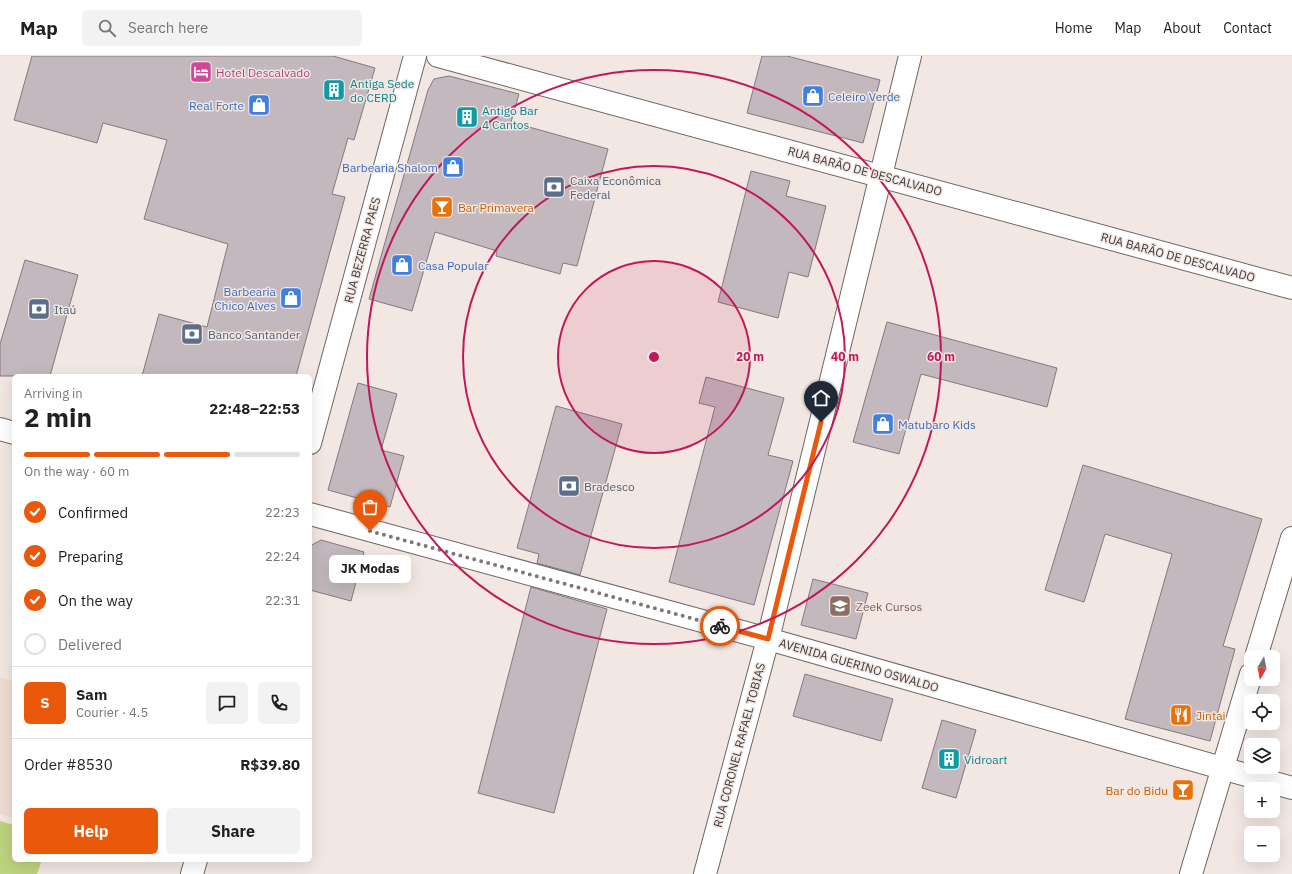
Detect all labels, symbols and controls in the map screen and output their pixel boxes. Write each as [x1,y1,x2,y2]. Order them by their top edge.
search box [82,10,362,46]
text: Map [20,16,58,40]
icon: search [96,17,118,39]
text: Search here [128,18,208,37]
text: Home [1055,19,1092,37]
text: Map [1114,19,1141,37]
text: About [1163,19,1201,37]
text: Contact [1223,19,1272,37]
hotel icon: Hotel Descalvado [188,59,214,85]
place label: Hotel Descalvado [216,65,310,80]
place label: Antiga Sede do CERD [350,76,415,105]
building icon: Antiga Sede do CERD [321,77,347,103]
shop icon: Celeiro Verde [800,83,826,109]
place label: Celeiro Verde [828,89,901,104]
shop icon: Real Forte [246,92,272,118]
place label: Real Forte [189,98,244,113]
place label: Antigo Bar 4 Cantos [482,103,539,132]
building icon: Antigo Bar 4 Cantos [454,104,480,130]
street label: RUA BARÃO DE DESCALVADO [786,143,944,199]
shop icon: Barbearia Shalom [440,154,466,180]
place label: Barbearia Shalom [342,160,438,175]
place label: Caixa Econômica Federal [570,173,662,202]
bank icon: Caixa Econômica Federal [541,174,567,200]
bar icon: Bar Primavera [429,194,455,220]
street label: RUA BEZERRA PAES [341,195,383,305]
place label: Bar Primavera [458,200,535,215]
street label: RUA BARÃO DE DESCALVADO [1099,229,1257,285]
shop icon: Casa Popular [389,252,415,278]
place label: Casa Popular [418,258,489,273]
place label: Barbearia Chico Alves [214,284,277,313]
shop icon: Barbearia Chico Alves [278,285,304,311]
bank icon: Itaú [26,296,52,322]
place label: Itaú [54,302,76,317]
bank icon: Banco Santander [179,321,205,347]
place label: Banco Santander [208,327,301,342]
text: 20 m [736,349,764,364]
text: 40 m [831,349,859,364]
text: 60 m [927,349,955,364]
centre of rings [647,350,661,364]
pin [804,381,838,422]
text: Arriving in [24,385,83,402]
icon: home [810,387,832,409]
text: 22:48–22:53 [209,399,300,418]
text: 2 min [24,400,92,434]
shop icon: Matubaro Kids [870,411,896,437]
place label: Matubaro Kids [898,417,976,432]
text: On the way · 60 m [24,463,129,480]
bank icon: Bradesco [556,473,582,499]
place label: Bradesco [584,479,635,494]
pin [353,490,387,531]
icon: bag [359,496,381,518]
icon: check [24,501,46,523]
text: Confirmed [58,503,128,522]
text: 22:23 [265,504,300,521]
icon: check [24,545,46,567]
text: Preparing [58,547,123,566]
text: 22:24 [265,548,300,565]
callout: JK Modas [329,555,411,583]
text: JK Modas [340,560,400,577]
icon: check [24,589,46,611]
text: On the way [58,591,133,610]
text: 22:31 [265,592,300,609]
school or university icon: Zeek Cursos [827,593,853,619]
place label: Zeek Cursos [856,599,922,614]
courier [700,606,740,646]
icon: bike [709,615,731,637]
text: Delivered [58,635,122,654]
street label: AVENIDA GUERINO OSWALDO [777,635,941,695]
north arrow [1244,650,1280,686]
map controls [1244,650,1280,862]
street label: RUA CORONEL RAFAEL TOBIAS [710,661,768,829]
button: chat [206,682,248,724]
button: phone [258,682,300,724]
text: Sam [76,685,107,704]
text: S [40,693,50,712]
button: locate [1244,694,1280,730]
restaurant icon: Jintai [1168,702,1194,728]
text: Courier · 4.5 [76,704,148,721]
place label: Jintai [1196,708,1226,723]
button: layers [1244,738,1280,774]
building icon: Vidroart [936,746,962,772]
place label: Vidroart [964,752,1007,767]
text: Order #8530 [24,755,113,774]
text: R$39.80 [240,755,300,774]
bar icon: Bar do Bidu [1170,777,1196,803]
button: + [1244,782,1280,818]
place label: Bar do Bidu [1105,783,1168,798]
button: Help [24,808,158,854]
button: Share [166,808,300,854]
button: − [1244,826,1280,862]

